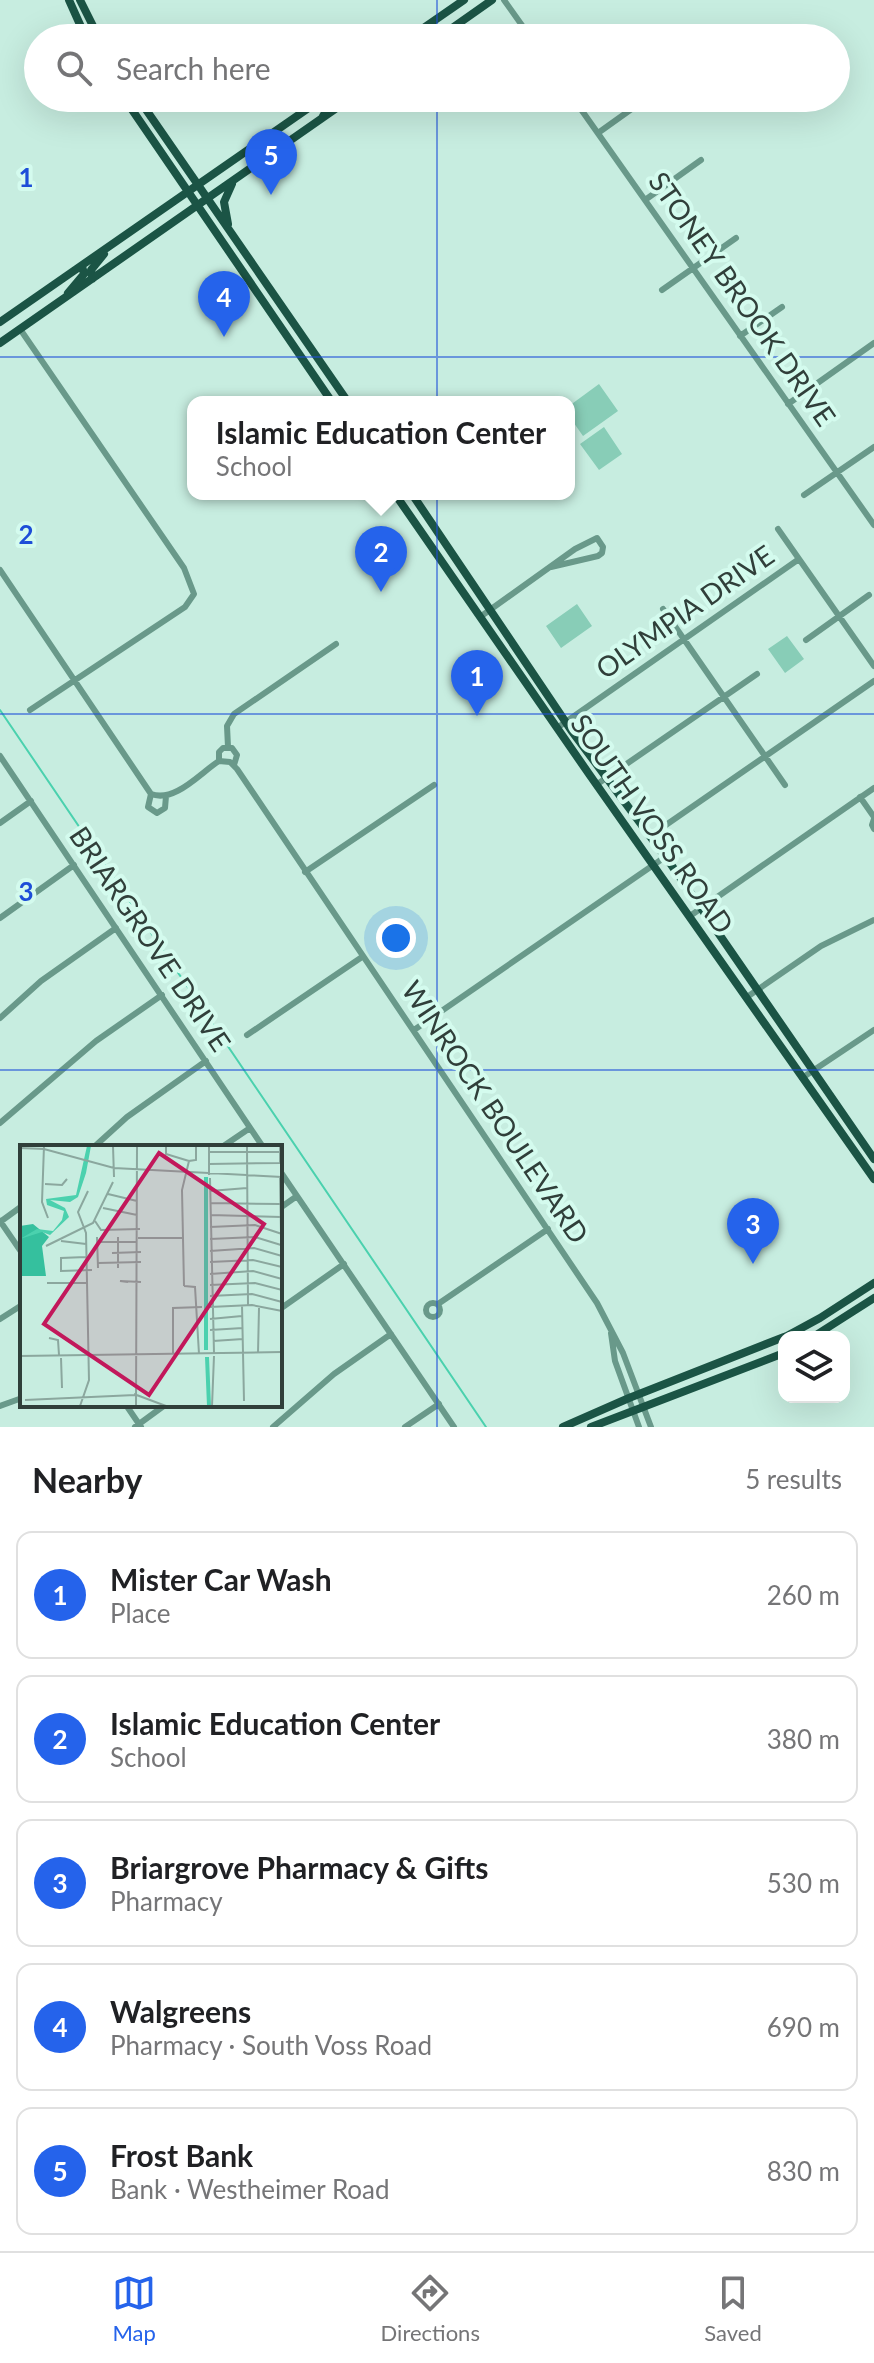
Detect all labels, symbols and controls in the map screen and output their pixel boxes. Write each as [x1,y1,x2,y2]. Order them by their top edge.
search box [24,24,850,112]
icon: search [52,46,96,90]
text: Search here [116,50,271,86]
pin: 5 [245,129,297,195]
text: 1 [18,161,34,193]
street label: STONEY BROOK DRIVE [642,165,843,432]
pin: 4 [198,271,250,337]
popup [187,396,575,500]
text: Islamic Education Center [216,414,546,450]
text: School [216,450,292,482]
text: 2 [18,518,34,550]
pin: 2 [355,526,407,592]
street label: OLYMPIA DRIVE [589,537,780,685]
pin: 1 [451,650,503,716]
street label: SOUTH VOSS ROAD [564,707,741,940]
street label: BRIARGROVE DRIVE [63,820,239,1057]
text: 3 [18,875,34,907]
your location [376,918,416,958]
street label: WINROCK BOULEVARD [395,974,596,1249]
inset map [20,1145,282,1407]
pin: 3 [727,1198,779,1264]
map controls [778,1331,850,1403]
button: layers [778,1331,850,1403]
text: Nearby [32,1459,143,1500]
text: 5 results [745,1463,842,1495]
text: Mister Car Wash [110,1561,332,1597]
text: 1 [52,1579,68,1611]
text: 260 m [767,1579,840,1611]
text: Place [110,1597,171,1629]
text: Islamic Education Center [110,1705,440,1741]
text: 2 [52,1723,68,1755]
text: 380 m [767,1723,840,1755]
text: School [110,1741,187,1773]
text: Briargrove Pharmacy & Gifts [110,1849,488,1885]
text: 3 [52,1867,68,1899]
text: 530 m [767,1867,840,1899]
text: Pharmacy [110,1885,223,1917]
text: Walgreens [110,1993,251,2029]
text: 4 [52,2011,68,2043]
text: 690 m [767,2011,840,2043]
text: Pharmacy · South Voss Road [110,2029,432,2061]
text: Frost Bank [110,2137,253,2173]
text: 5 [52,2155,68,2187]
text: 830 m [767,2155,840,2187]
text: Bank · Westheimer Road [110,2173,390,2205]
tab: Map [112,2271,156,2346]
tab: Directions [381,2271,480,2346]
tab: Saved [704,2271,762,2346]

